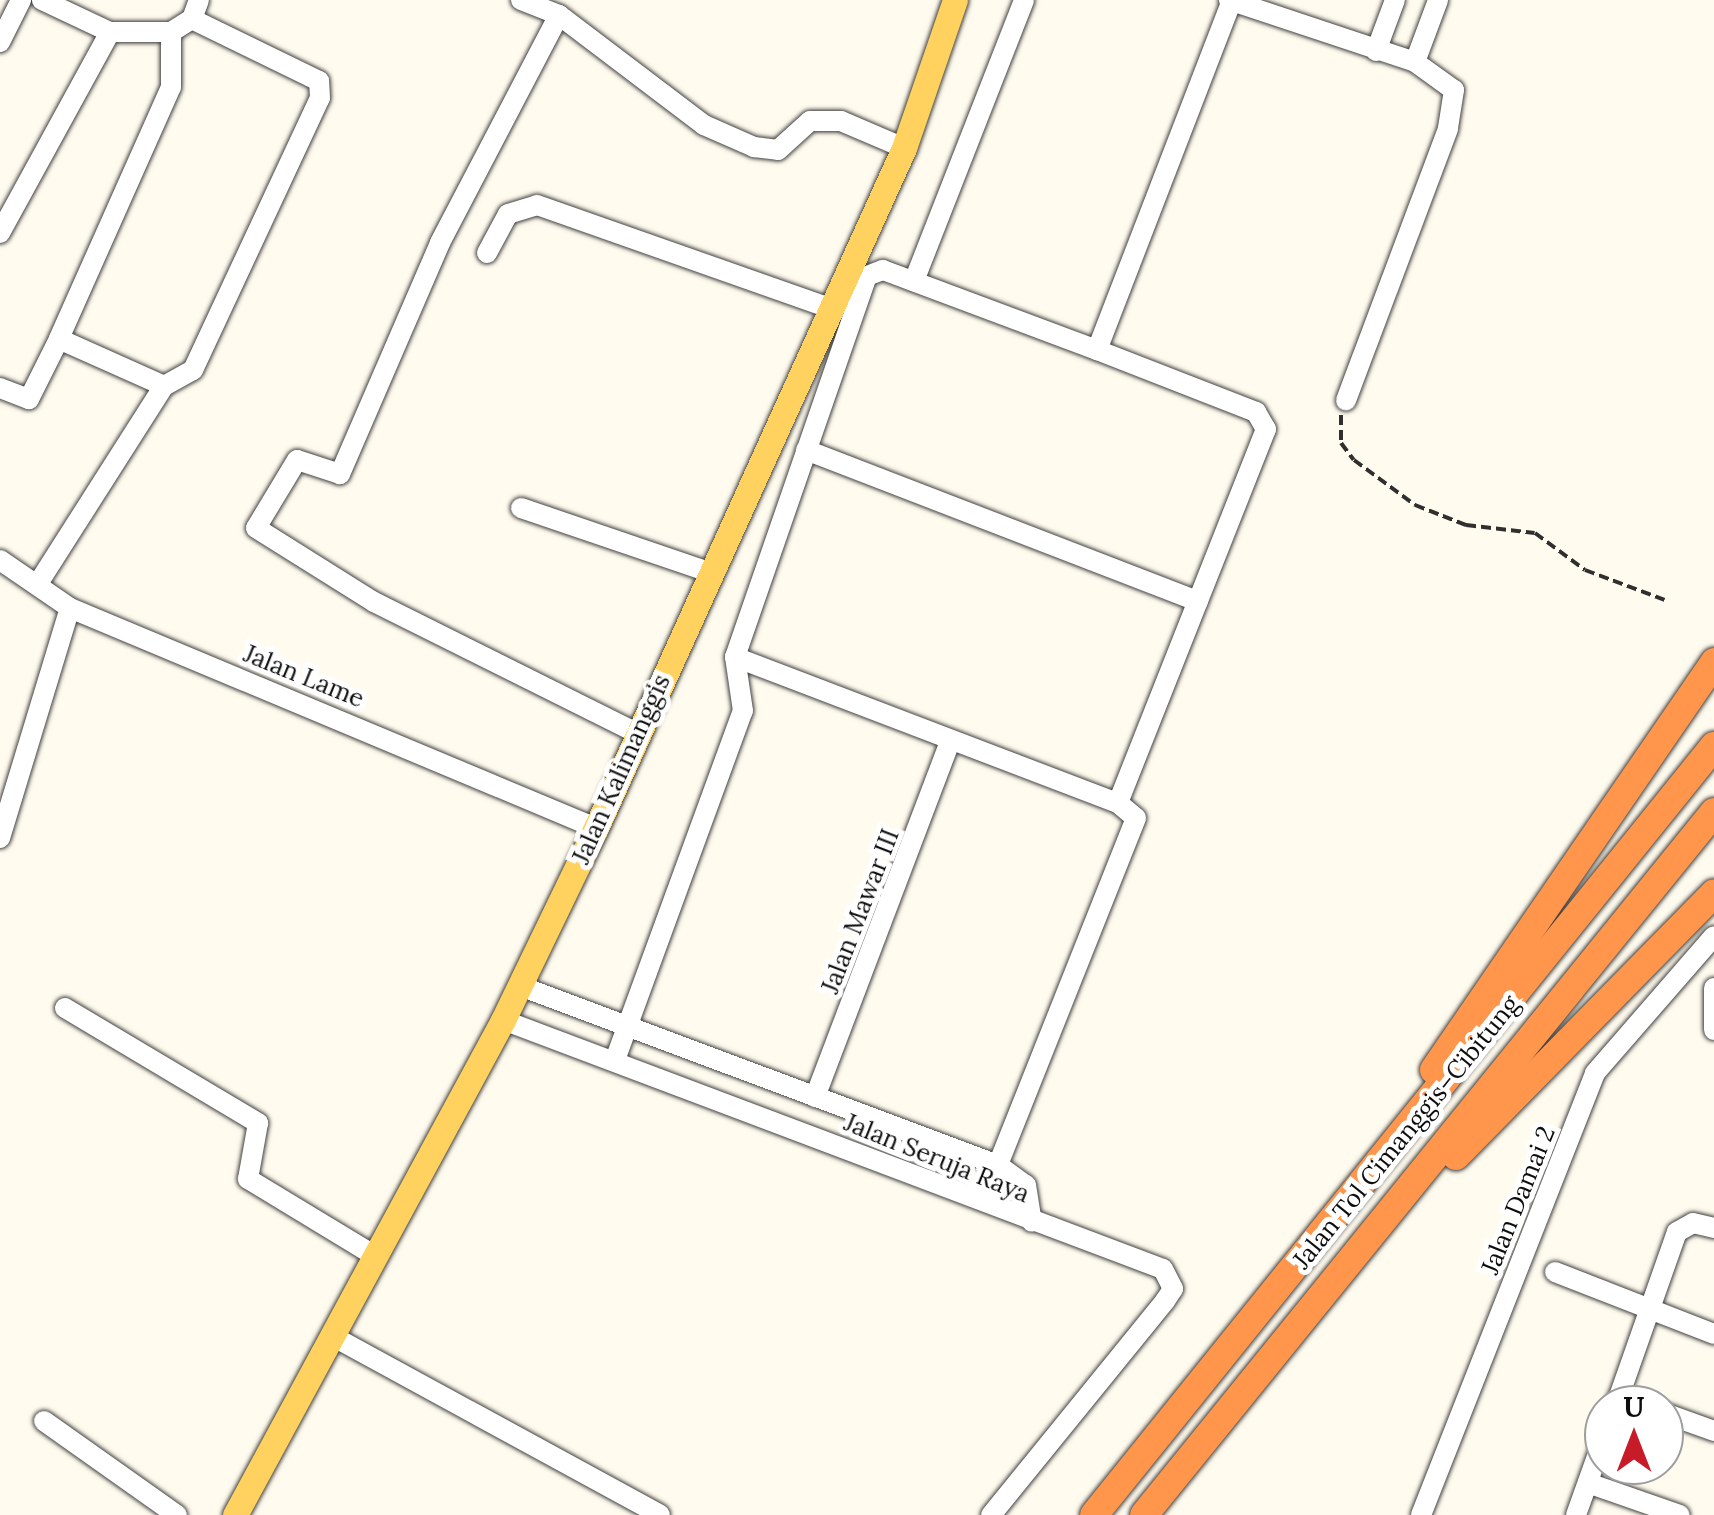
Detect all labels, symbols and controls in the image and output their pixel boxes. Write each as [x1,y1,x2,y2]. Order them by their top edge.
street label: Jalan Lame [239,638,369,714]
street label: Jalan Kalimanggis [566,670,676,868]
street label: Jalan Mawar III [815,824,905,998]
street label: Jalan Tol Cimanggis–Cibitung [1287,989,1525,1275]
street label: Jalan Seruja Raya [840,1107,1034,1209]
street label: Jalan Damai 2 [1475,1122,1561,1278]
north arrow [1584,1385,1684,1485]
text: U [1623,1389,1645,1425]

